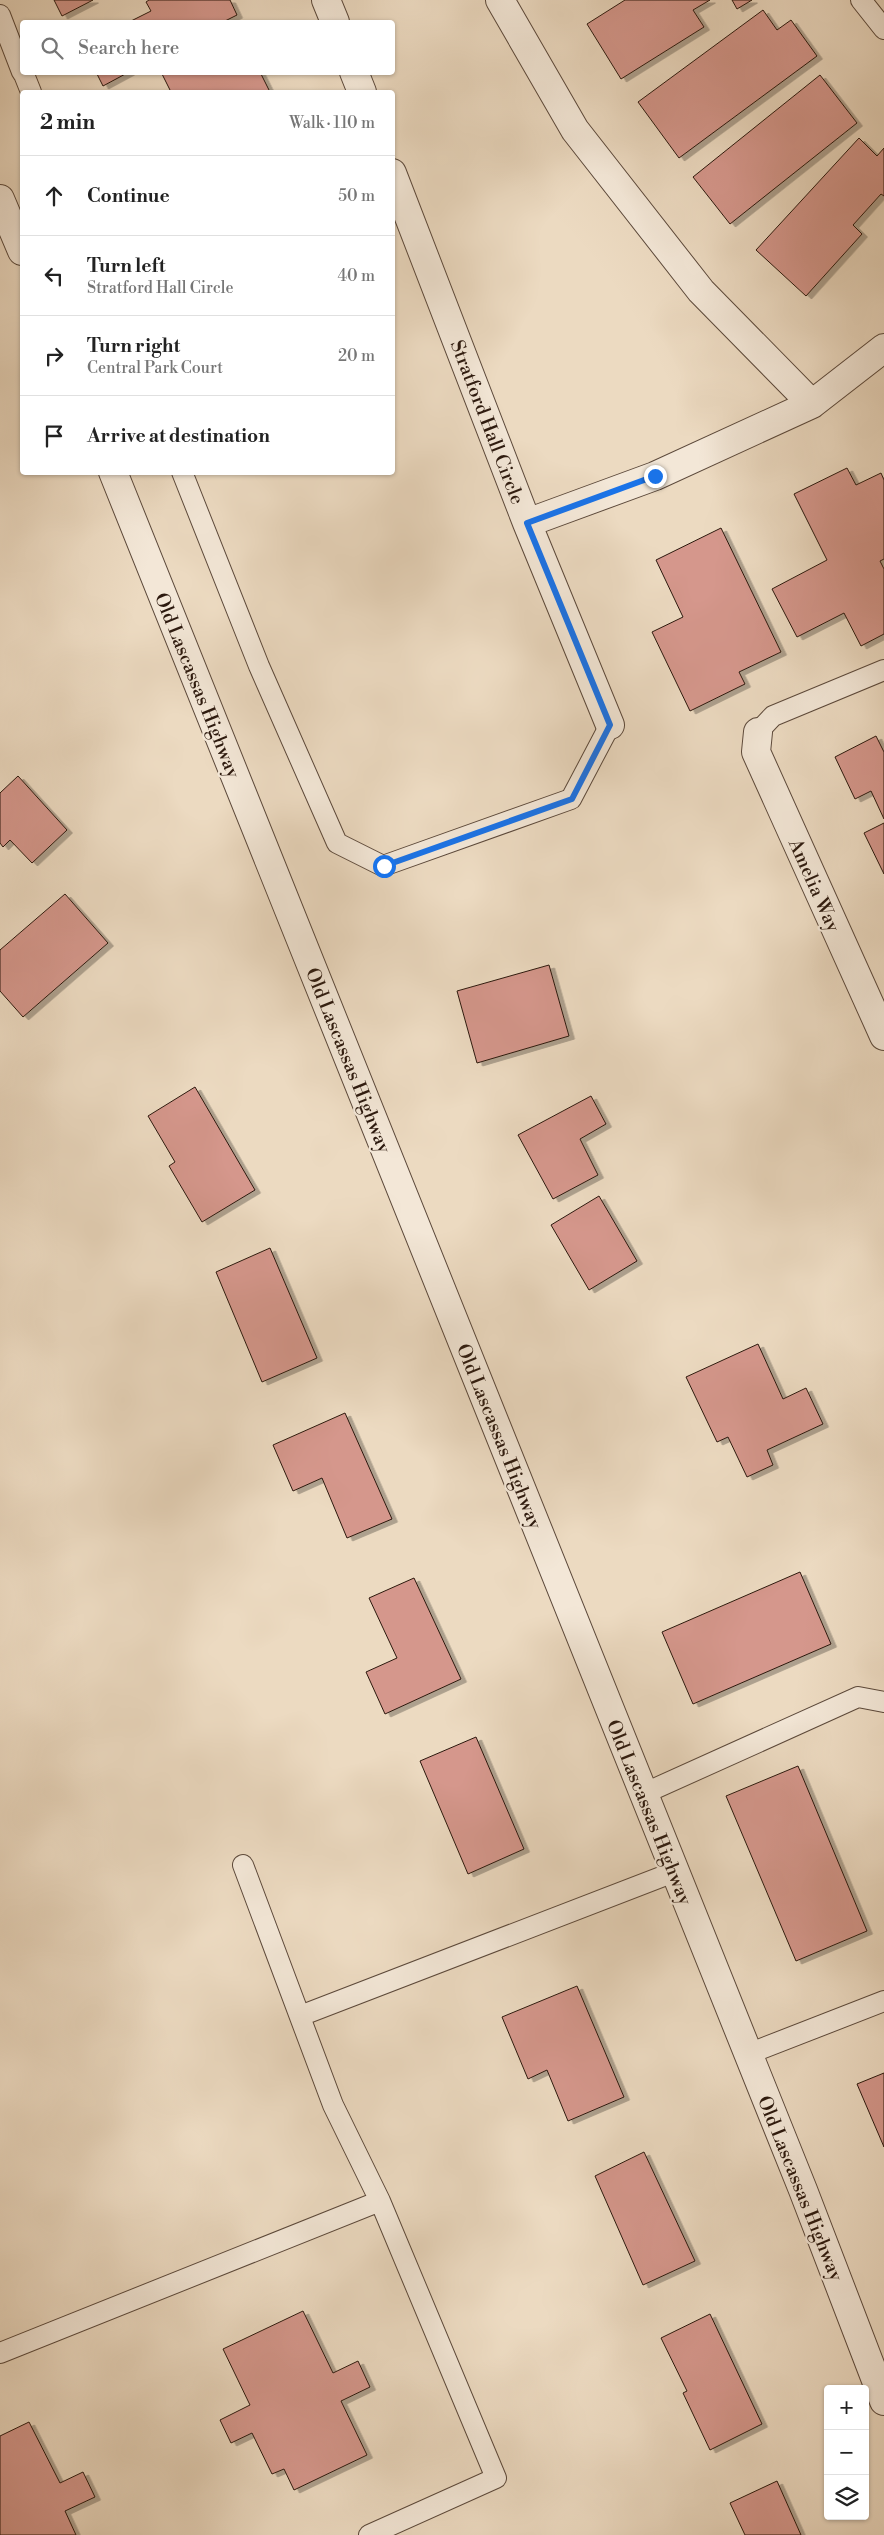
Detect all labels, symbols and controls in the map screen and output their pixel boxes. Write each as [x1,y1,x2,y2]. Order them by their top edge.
search box [20,20,395,75]
icon: search [38,34,66,62]
text: Search here [78,36,179,60]
text: 2 min [40,110,95,136]
text: Walk · 110 m [289,113,375,133]
icon: ahead [40,182,68,210]
text: Continue [87,184,170,208]
text: 50 m [338,186,375,206]
text: Turn left [87,254,166,278]
icon: left [40,262,68,290]
text: 40 m [338,266,375,286]
text: Stratford Hall Circle [87,278,234,298]
text: Turn right [87,334,180,358]
street label: Stratford Hall Circle [445,337,529,508]
icon: right [40,342,68,370]
text: 20 m [338,346,375,366]
text: Central Park Court [87,358,223,378]
icon: arrive [40,422,68,450]
text: Arrive at destination [87,424,270,448]
route end [644,465,667,488]
street label: Old Lascassas Highway [149,589,246,782]
street label: Amelia Way [782,834,846,936]
route start [373,855,396,878]
street label: Old Lascassas Highway [300,964,397,1157]
street label: Old Lascassas Highway [451,1340,548,1533]
street label: Old Lascassas Highway [601,1716,698,1909]
street label: Old Lascassas Highway [752,2092,849,2285]
map controls [824,2385,869,2520]
button: + [824,2385,869,2430]
button: − [824,2430,869,2475]
button: layers [824,2475,869,2520]

